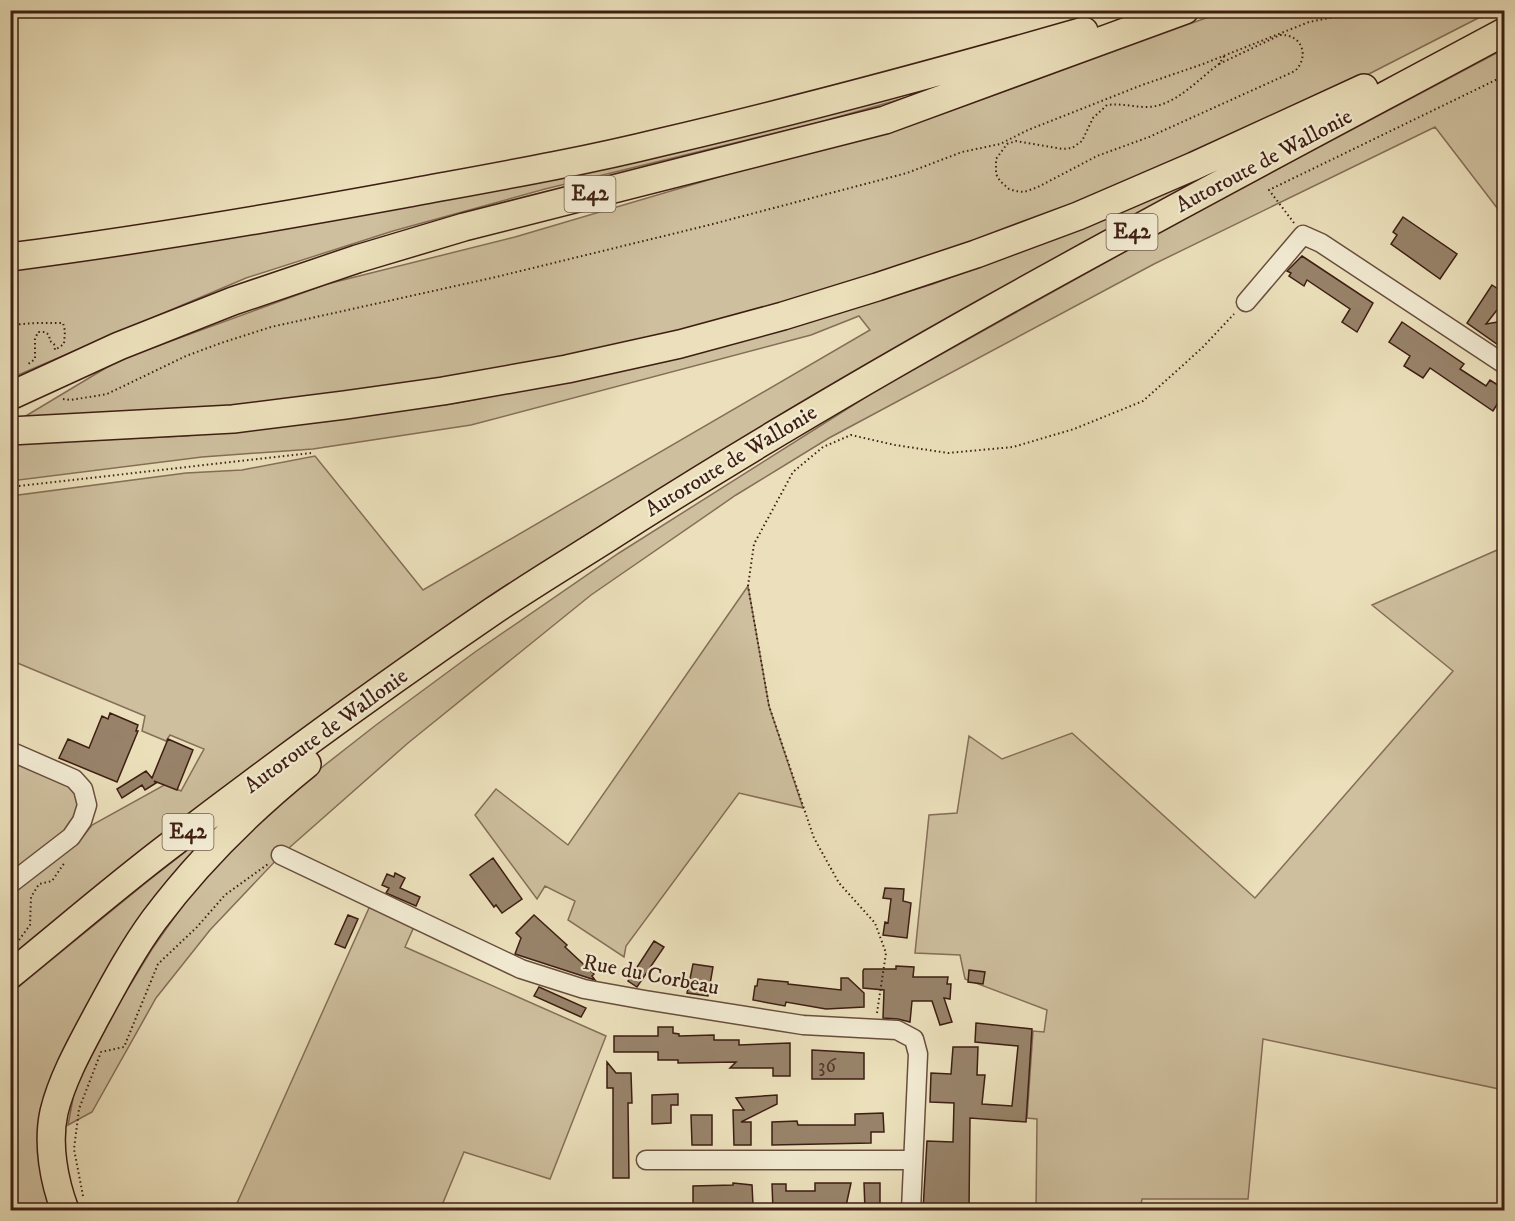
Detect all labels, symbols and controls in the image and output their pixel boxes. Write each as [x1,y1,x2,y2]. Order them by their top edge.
street label: Autoroute de Wallonie [1171,103,1357,219]
road number: E42 [564,176,616,212]
road number: E42 [1106,214,1158,250]
street label: Autoroute de Wallonie [640,399,822,523]
street label: Autoroute de Wallonie [239,663,413,799]
road number: E42 [162,814,213,850]
street label: Rue du Corbeau [581,949,721,1001]
house number: 36 [818,1054,837,1079]

